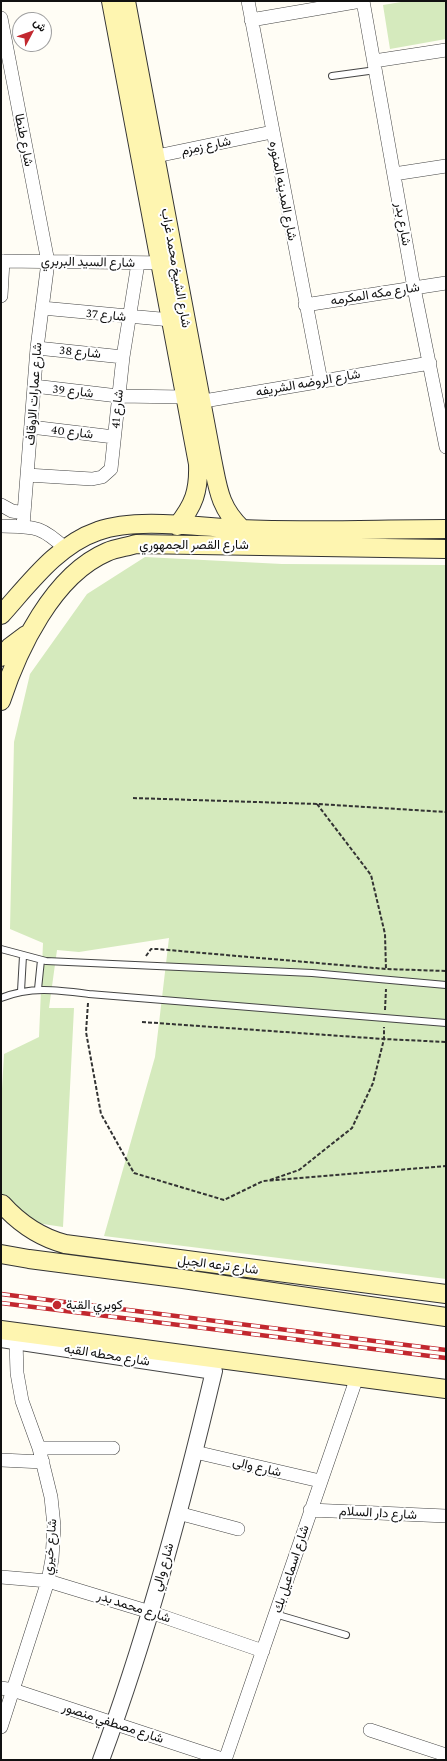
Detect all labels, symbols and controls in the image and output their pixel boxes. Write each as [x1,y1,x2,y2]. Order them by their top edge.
north arrow [12,12,52,52]
text: ش [31,16,49,34]
street label: شارع طنطا [11,112,37,168]
street label: شارع زمزم [180,133,232,159]
street label: شارع المدينه المنوره [266,140,300,242]
street label: شارع بدر [392,201,414,247]
street label: شارع الشيخ محمد غراب [158,207,194,329]
street label: شارع السيد البربري [41,253,135,271]
street label: شارع مكه المكرمه [329,279,421,309]
street label: شارع 37 [85,305,127,325]
street label: شارع عمارات الاوقاف [23,342,45,446]
street label: شارع 38 [58,342,102,362]
street label: شارع الروضه الشريفه [254,366,362,400]
street label: شارع 39 [52,381,94,401]
street label: شارع 41 [107,389,127,429]
street label: شارع 40 [50,422,94,442]
street label: شارع القصر الجمهوري [139,537,249,553]
street label: شارع ترعه الجبل [177,1252,259,1278]
place label: كوبري القبة [66,1297,122,1313]
marker: كوبري القبة [51,1299,63,1311]
street label: شارع محطه القبه [63,1341,151,1369]
street label: شارع والى [231,1454,283,1480]
street label: شارع دار السلام [339,1503,417,1523]
street label: شارع خيري [40,1518,60,1576]
street label: شارع اسماعيل بك [269,1523,313,1615]
street label: شارع والي [149,1541,177,1593]
street label: شارع محمد بدر [95,1588,173,1626]
street label: شارع مصطفي منصور [60,1699,166,1747]

